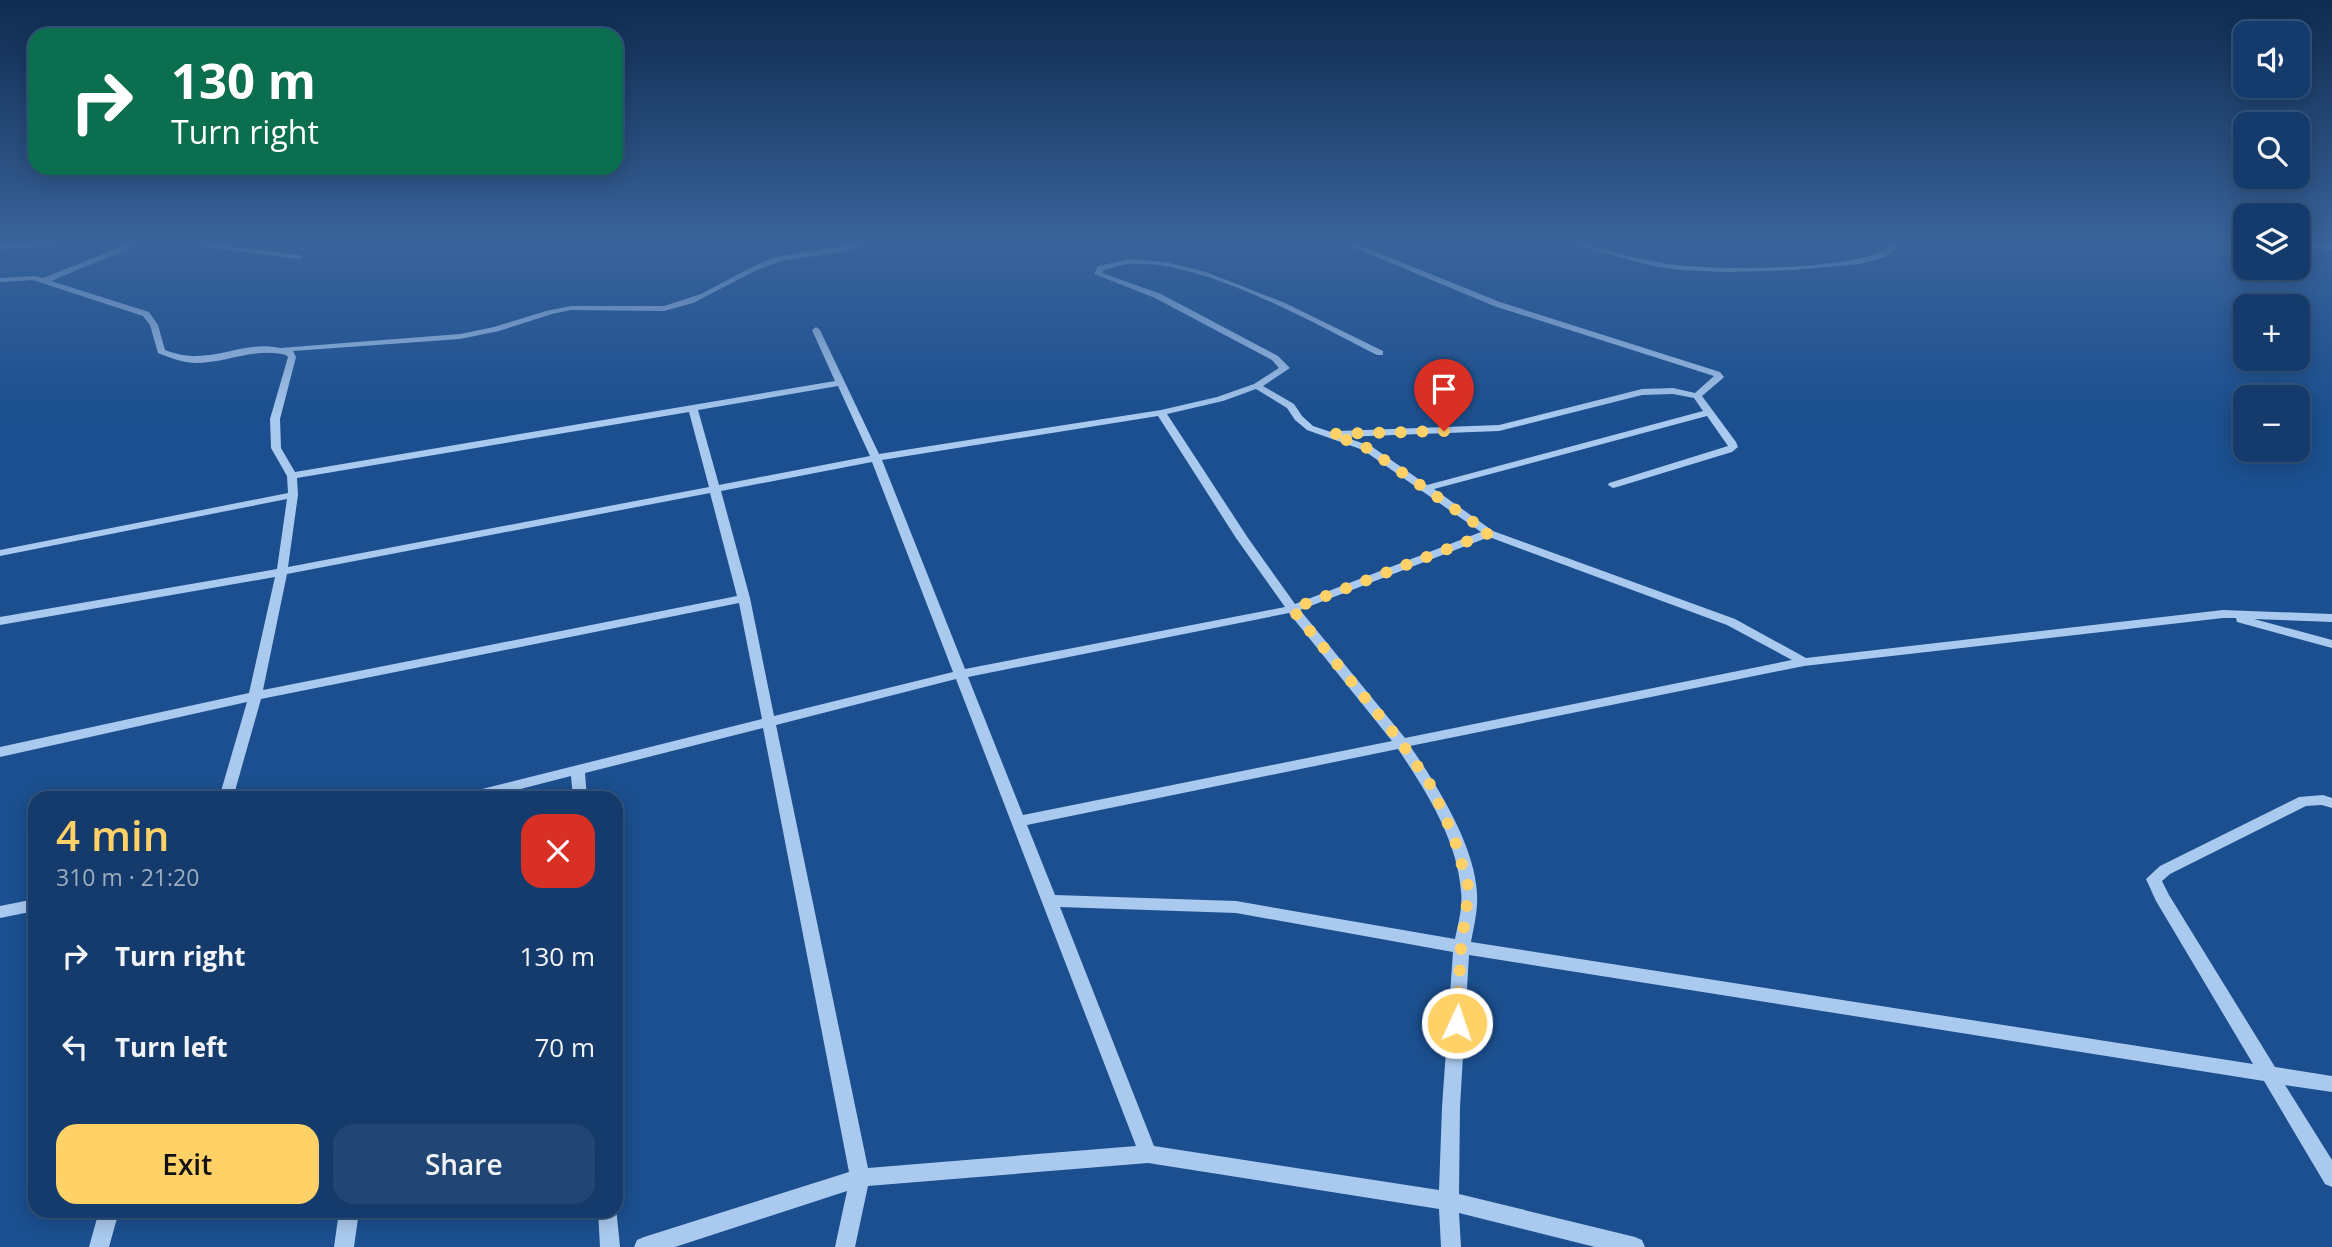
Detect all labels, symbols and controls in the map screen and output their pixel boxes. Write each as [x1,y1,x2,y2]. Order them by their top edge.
map controls [2233,21,2310,462]
button: sound [2233,21,2310,98]
text: 130 m [171,47,316,113]
icon: right [56,56,147,147]
text: Turn right [171,110,319,153]
button: search [2233,112,2310,189]
button: layers [2233,203,2310,280]
button: + [2233,294,2310,371]
pin [1414,359,1474,431]
icon: arrive [1425,370,1463,408]
button: − [2233,385,2310,462]
text: 4 min [56,806,169,863]
button: close [521,814,595,888]
text: 310 m · 21:20 [56,861,199,893]
icon: right [56,937,94,975]
text: Turn right [115,938,246,974]
text: 130 m [520,938,595,974]
position arrow [1420,986,1494,1060]
icon: left [56,1028,94,1066]
text: Turn left [115,1029,227,1065]
text: 70 m [534,1029,595,1065]
button: Exit [56,1124,319,1204]
button: Share [333,1124,595,1204]

